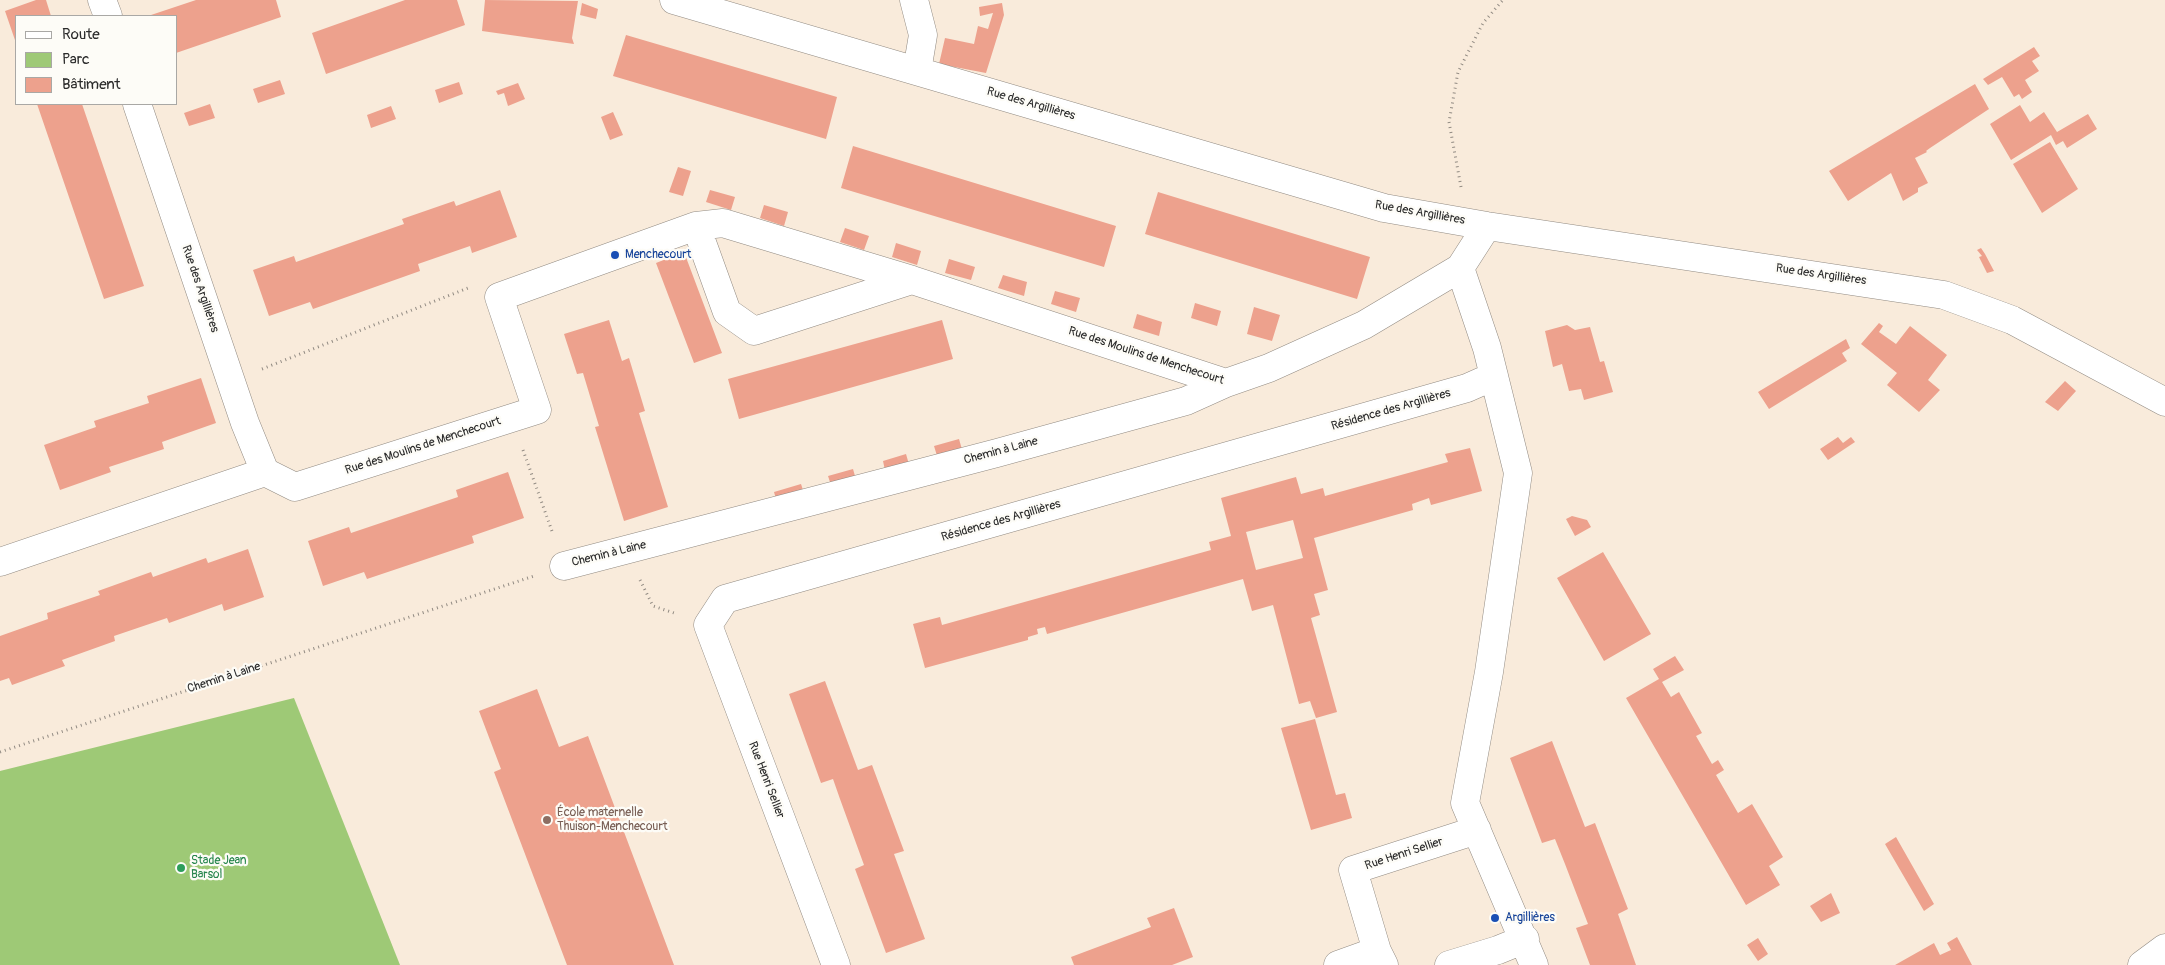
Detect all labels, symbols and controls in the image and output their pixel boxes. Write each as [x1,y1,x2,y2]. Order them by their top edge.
legend [15,15,178,105]
text: Route [62,25,100,44]
text: Parc [62,50,90,69]
text: Bâtiment [62,75,121,94]
street label: Rue des Argillières [985,85,1077,123]
street label: Rue des Argillières [1374,198,1466,228]
street label: Rue des Argillières [178,244,222,334]
place label: Menchecourt [625,248,691,262]
marker: Menchecourt [609,249,621,261]
street label: Rue des Argillières [1775,262,1867,288]
street label: Rue des Moulins de Menchecourt [1066,324,1226,388]
street label: Résidence des Argillières [1330,386,1452,434]
street label: Rue des Moulins de Menchecourt [343,414,503,478]
street label: Chemin à Laine [962,434,1040,468]
street label: Résidence des Argillières [940,497,1062,545]
street label: Chemin à Laine [570,538,648,570]
street label: Chemin à Laine [186,659,262,697]
street label: Rue Henri Sellier [745,740,787,820]
place label: École maternelle Thuison-Menchecourt [557,806,667,834]
marker: École maternelle Thuison-Menchecourt [541,814,553,826]
street label: Rue Henri Sellier [1363,835,1445,873]
place label: Stade Jean Barsol [191,854,247,882]
marker: Stade Jean Barsol [175,862,187,874]
place label: Argillières [1505,911,1555,925]
marker: Argillières [1489,912,1501,924]

